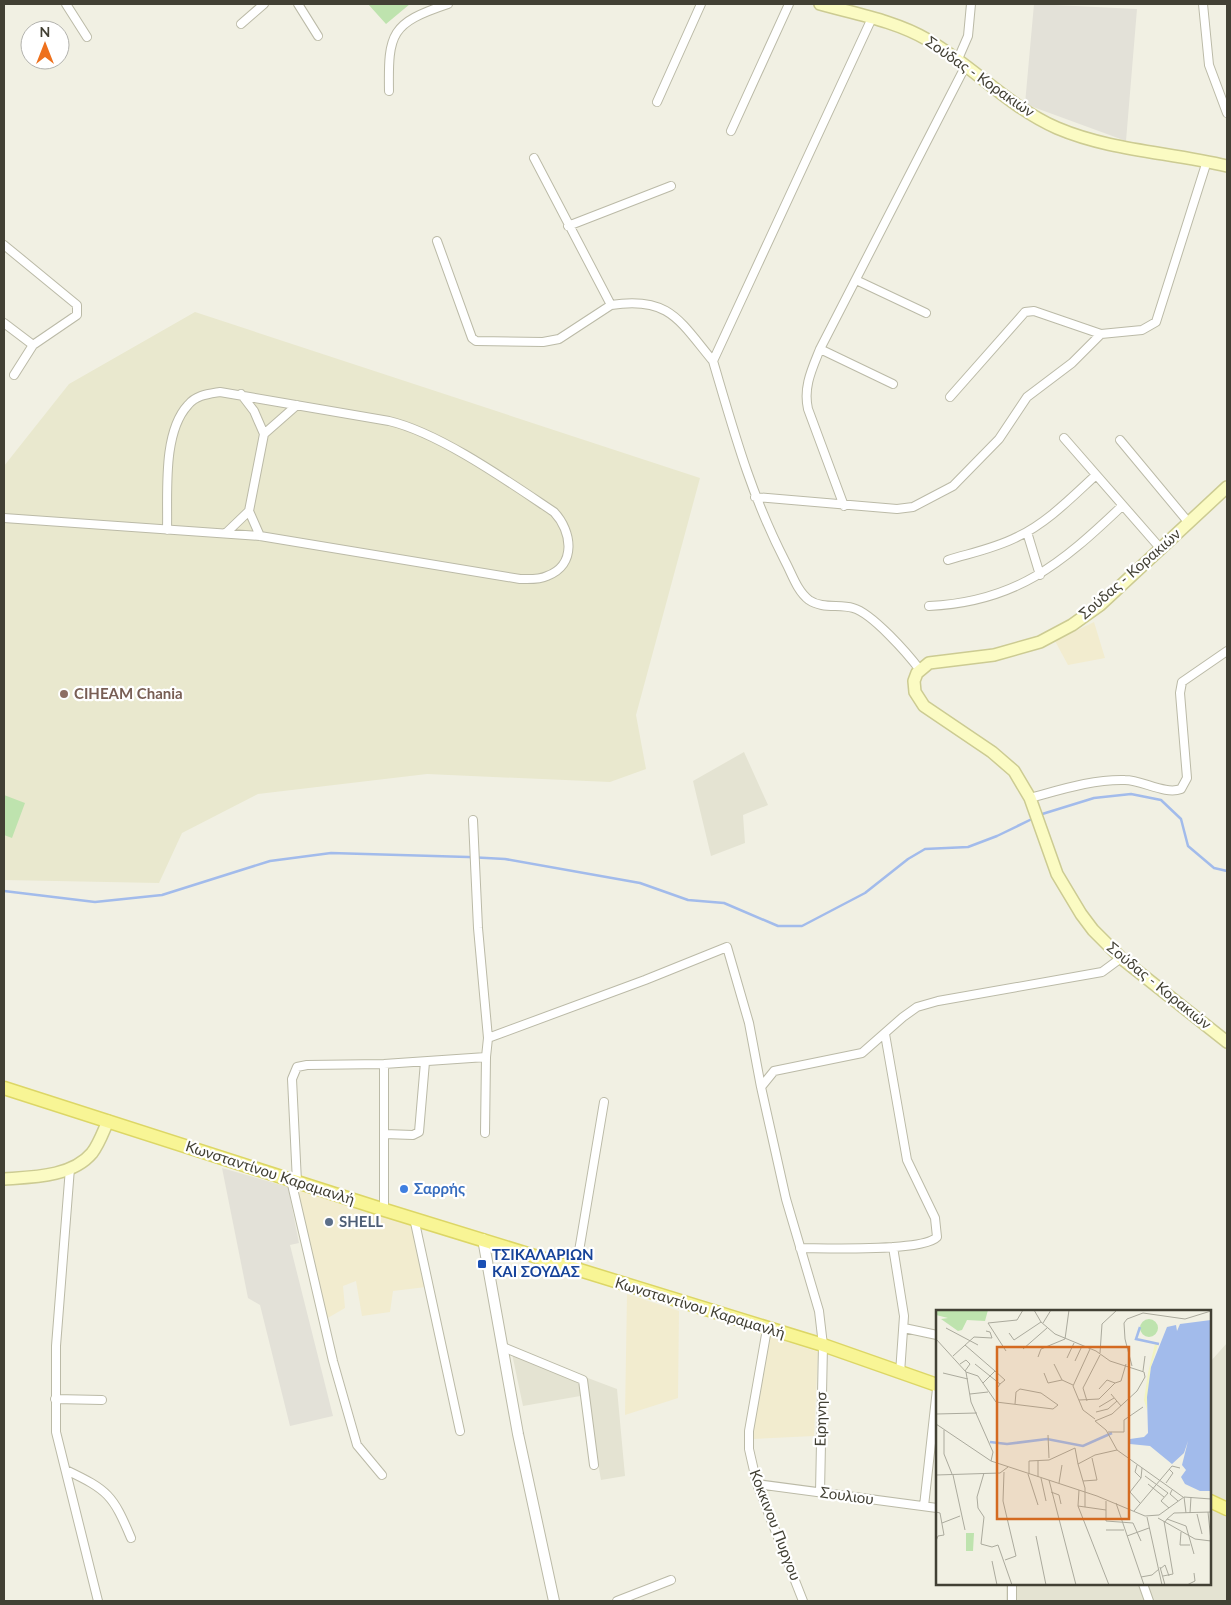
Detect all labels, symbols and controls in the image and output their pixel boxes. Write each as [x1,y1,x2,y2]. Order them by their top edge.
north arrow [20,20,70,70]
text: N [40,23,50,40]
street label: Σούδας - Κορακιών [923,32,1039,121]
street label: Σούδας - Κορακιών [1075,524,1184,622]
place label: CIHEAM Chania [74,684,183,702]
marker: CIHEAM Chania [58,688,70,700]
street label: Σούδας - Κορακιών [1104,938,1216,1033]
street label: Κωνσταντίνου Καραμανλή [184,1136,357,1208]
place label: Σαρρής [414,1179,465,1197]
marker: Σαρρής [398,1183,410,1195]
place label: SHELL [339,1212,383,1230]
marker: SHELL [323,1216,335,1228]
place label: ΤΣΙΚΑΛΑΡΙΩΝ ΚΑΙ ΣΟΥΔΑΣ [492,1245,594,1280]
marker: ΤΣΙΚΑΛΑΡΙΩΝ ΚΑΙ ΣΟΥΔΑΣ [476,1258,488,1270]
street label: Κωνσταντίνου Καραμανλή [613,1273,787,1341]
inset map [936,1310,1211,1585]
street label: Ειρηνησ [811,1391,829,1447]
street label: Κοκκινου Πυργου [746,1467,805,1583]
street label: Σουλιου [819,1482,875,1508]

